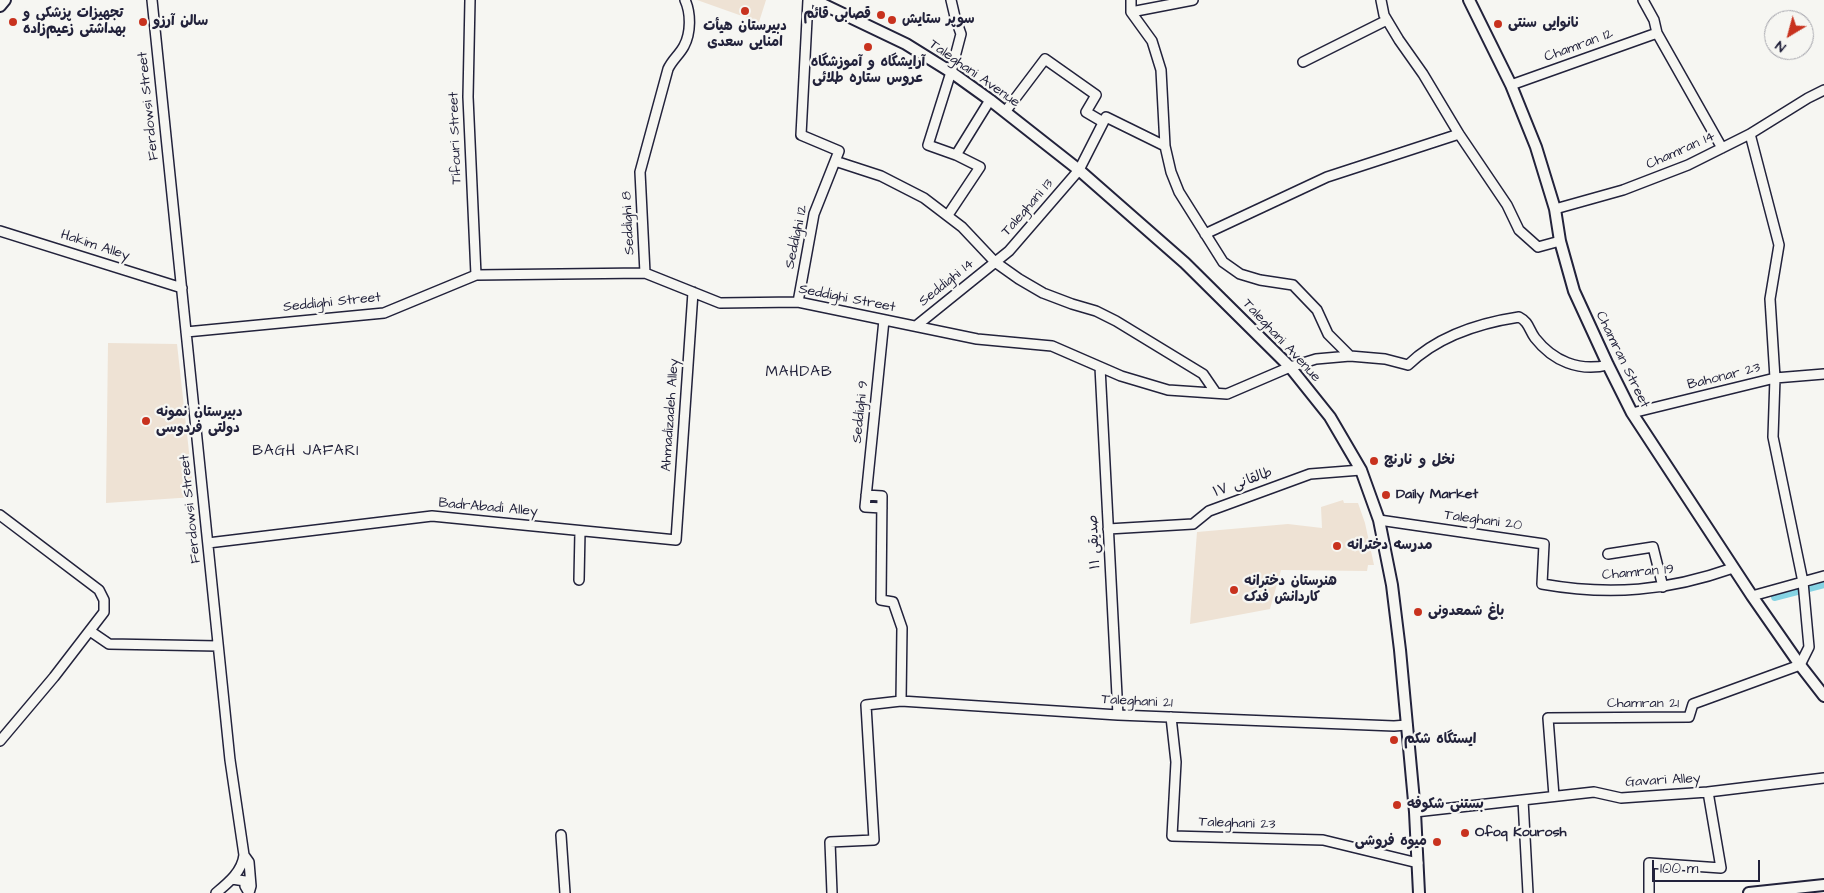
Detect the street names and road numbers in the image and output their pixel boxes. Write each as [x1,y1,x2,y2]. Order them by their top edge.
street label: Chamran 12 [1542,26,1616,66]
street label: Taleghani Avenue [925,36,1023,112]
street label: Ferdowsi Street [135,51,163,161]
street label: Tifouri Street [446,91,466,185]
street label: Chamran 14 [1644,128,1718,174]
street label: Taleghani 13 [999,176,1057,240]
street label: Seddighi 8 [619,191,639,255]
street label: Seddighi 12 [782,204,812,270]
street label: Hakim Alley [58,227,132,265]
street label: Seddighi 14 [916,256,978,310]
street label: Seddighi Street [797,281,897,317]
street label: Seddighi Street [282,290,382,316]
street label: Taleghani Avenue [1238,296,1324,386]
street label: Chamran Street [1591,309,1653,411]
street label: Ahmadizadeh Alley [659,358,683,472]
street label: Bahonar 23 [1686,360,1762,394]
street label: Seddighi 9 [849,380,873,444]
street label: Ferdowsi Street [177,454,205,564]
street label: طالقانی ۱۷ [1211,464,1275,502]
street label: BadrAbadi Alley [438,495,538,521]
street label: Taleghani 20 [1443,507,1523,535]
street label: صدیقی ۱۱ [1085,514,1105,570]
street label: Chamran 19 [1601,561,1675,585]
street label: Taleghani 21 [1101,692,1173,712]
street label: Chamran 21 [1607,696,1679,712]
street label: Gavari Alley [1625,771,1701,791]
street label: Taleghani 23 [1198,814,1276,834]

